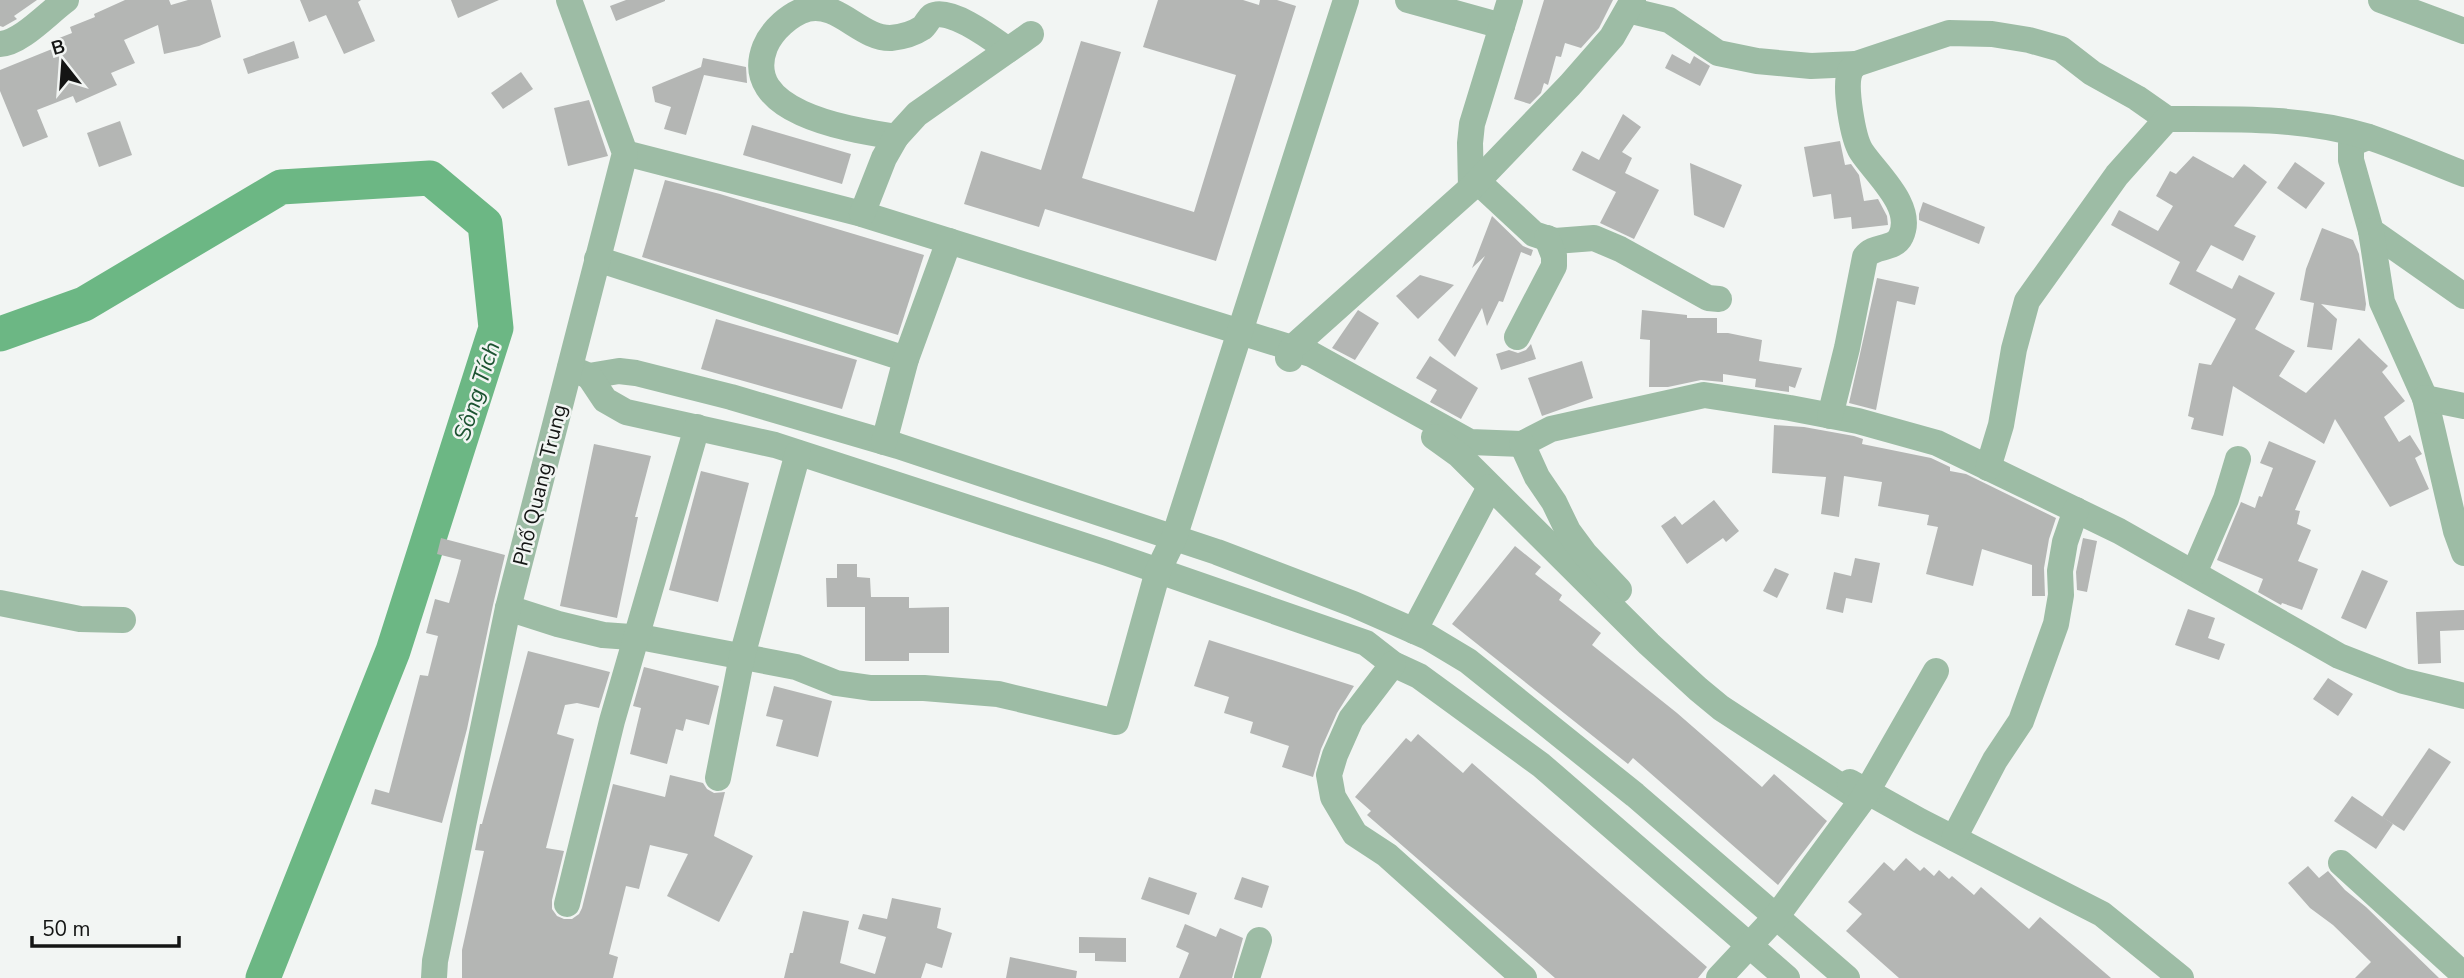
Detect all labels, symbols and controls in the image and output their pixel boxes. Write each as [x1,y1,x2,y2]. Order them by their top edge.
north arrow [28,28,98,98]
text: B [48,33,68,62]
water label: Sông Tích [446,338,508,444]
street label: Phố Quang Trung [506,401,574,569]
scale bar [32,904,178,948]
text: 50 m [42,915,91,943]

